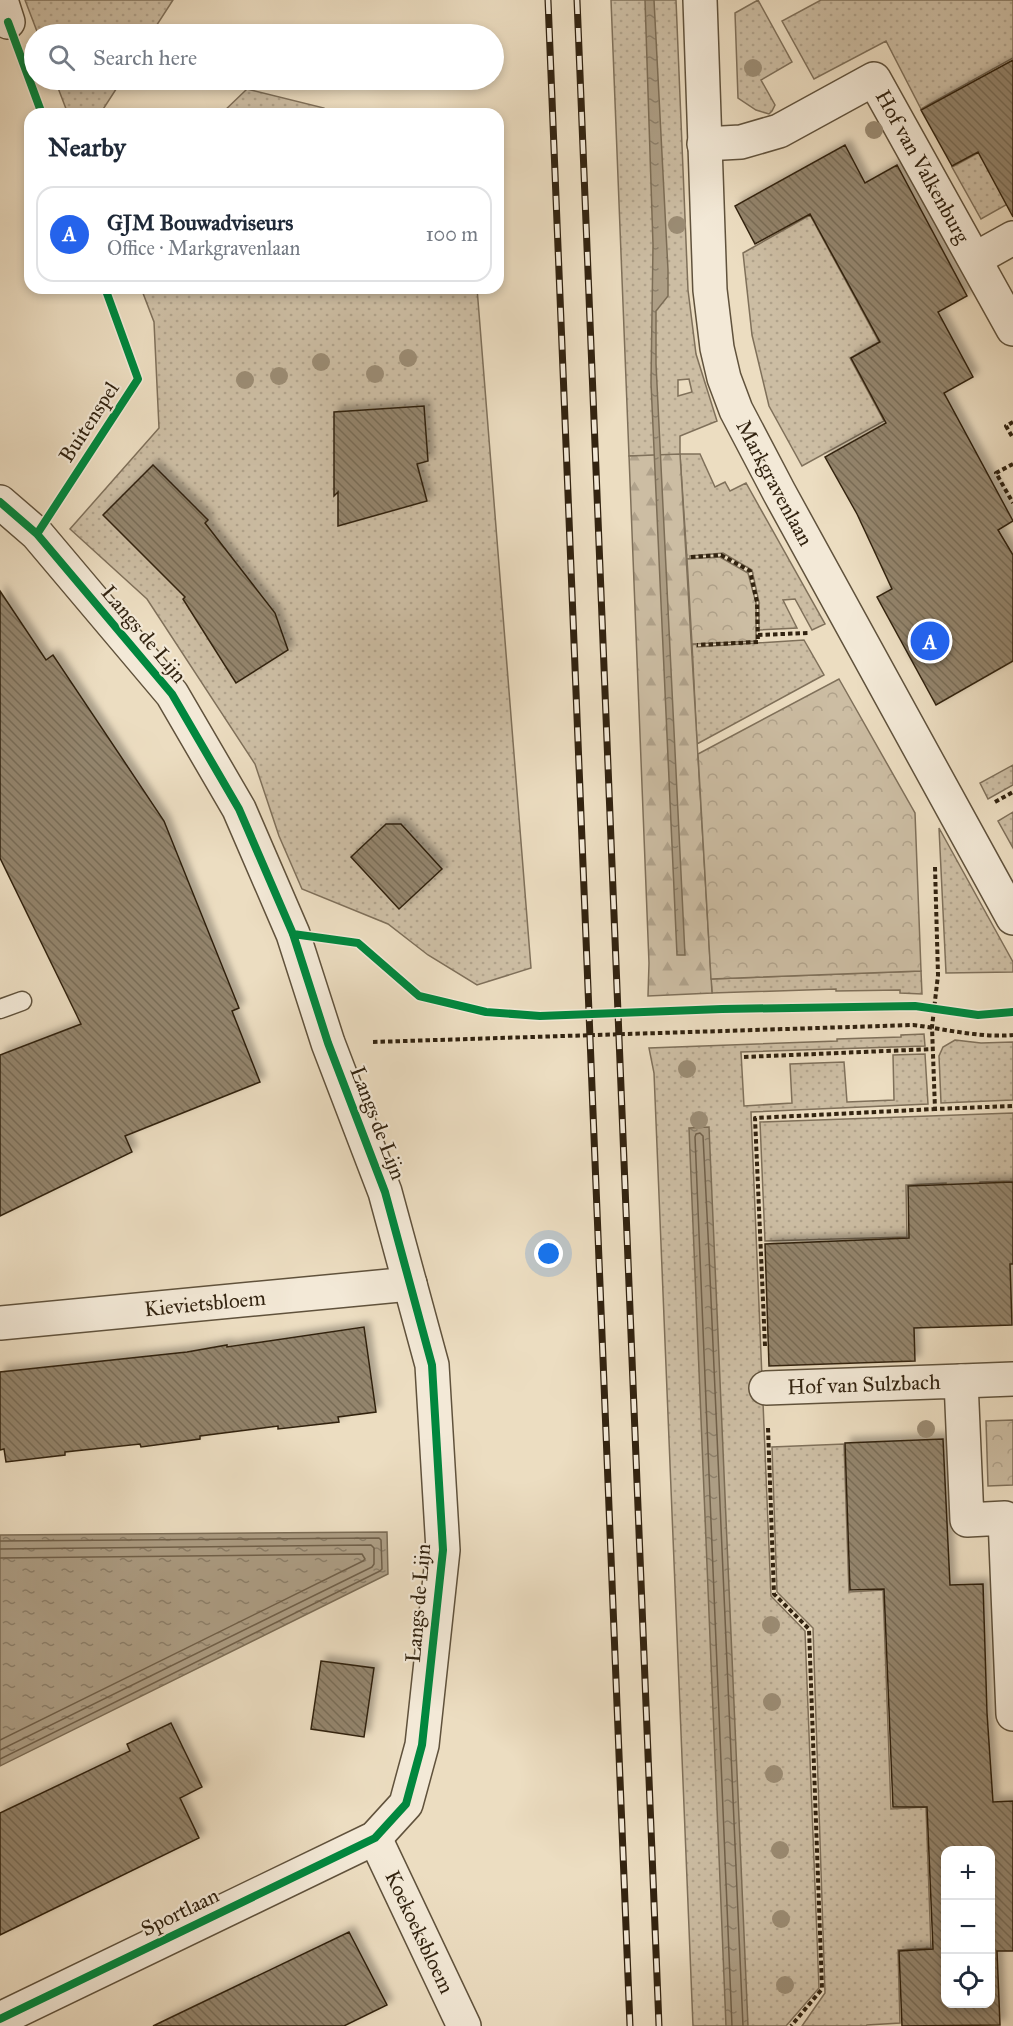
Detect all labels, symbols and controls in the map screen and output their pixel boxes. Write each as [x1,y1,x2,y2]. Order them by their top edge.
search box [24,24,504,90]
icon: search [45,41,78,74]
text: Search here [93,44,197,71]
street label: Hof van Valkenburg [870,85,976,248]
text: Nearby [48,131,126,163]
text: GJM Bouwadviseurs [107,209,293,236]
text: A [63,222,76,246]
text: 100 m [426,222,478,246]
text: Office · Markgravenlaan [107,236,300,260]
street label: Buitenspel [53,377,125,467]
street label: Markgravenlaan [730,415,819,550]
street label: Langs de Lijn [96,580,192,688]
pin: A [910,618,950,664]
street label: Langs de Lijn [344,1063,412,1183]
your location [534,1239,563,1268]
street label: Kievietsbloem [143,1285,267,1322]
street label: Hof van Sulzbach [787,1369,941,1400]
street label: Langs de Lijn [400,1542,436,1664]
map controls [941,1846,995,2008]
button: + [941,1846,995,1900]
street label: Koekoeksbloem [379,1866,460,1998]
street label: Sportlaan [137,1882,223,1942]
button: − [941,1900,995,1954]
button: locate [941,1954,995,2008]

